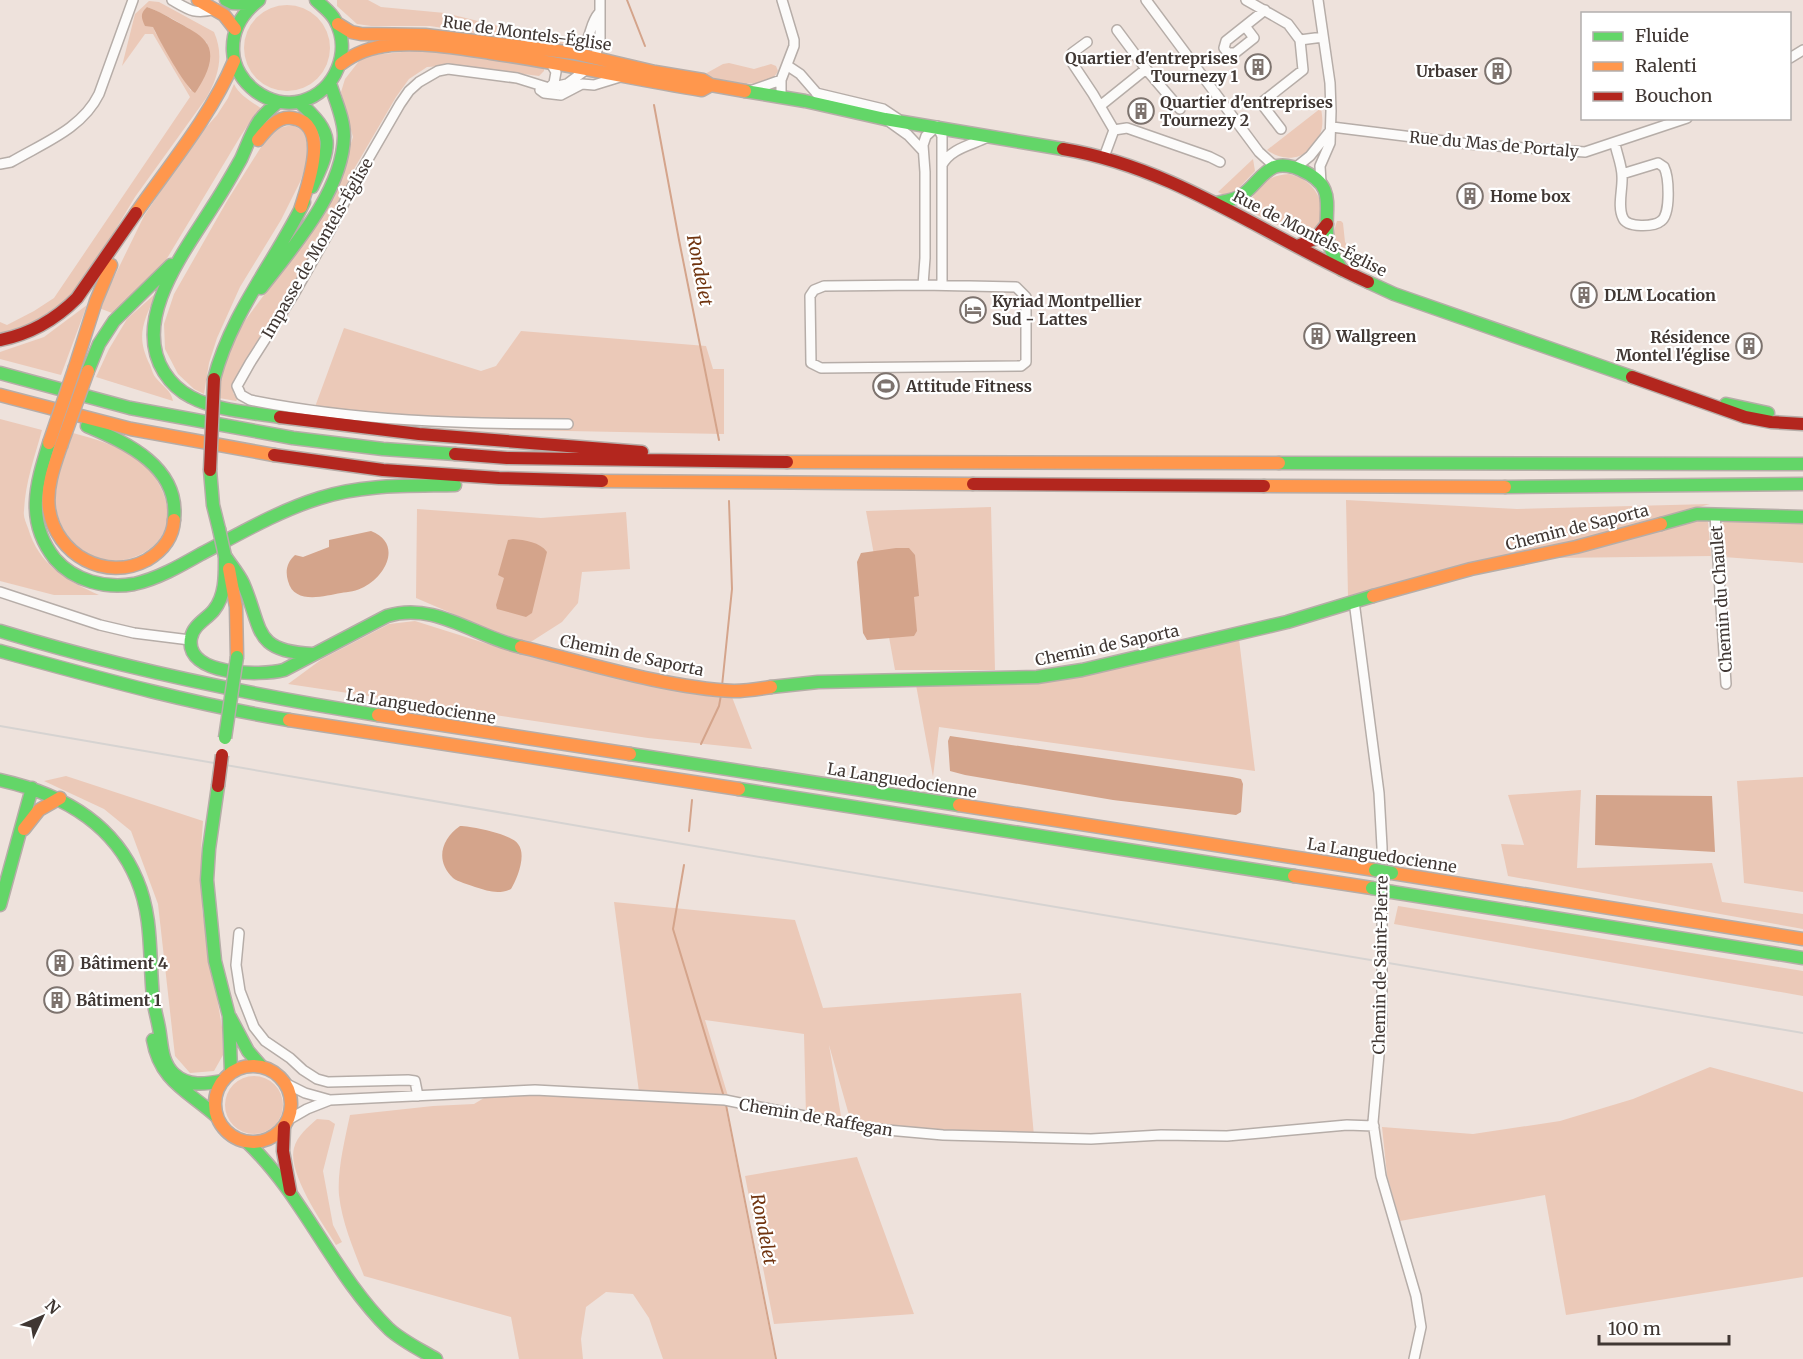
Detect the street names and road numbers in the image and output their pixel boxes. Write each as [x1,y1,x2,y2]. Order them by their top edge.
street label: Rue de Montels-Église [441,11,613,55]
street label: Rue du Mas de Portaly [1408,127,1580,161]
street label: Impasse de Montels-Église [257,154,377,342]
street label: Rue de Montels-Église [1230,185,1390,281]
street label: Chemin de Saporta [1503,499,1651,554]
street label: Chemin du Chaulet [1706,524,1736,673]
street label: Chemin de Saporta [1033,620,1181,670]
street label: Chemin de Saporta [558,630,706,680]
street label: La Languedocienne [345,684,497,728]
street label: La Languedocienne [826,758,978,802]
street label: La Languedocienne [1306,833,1458,877]
street label: Chemin de Saint-Pierre [1368,875,1392,1055]
street label: Chemin de Raffegan [738,1094,895,1140]

